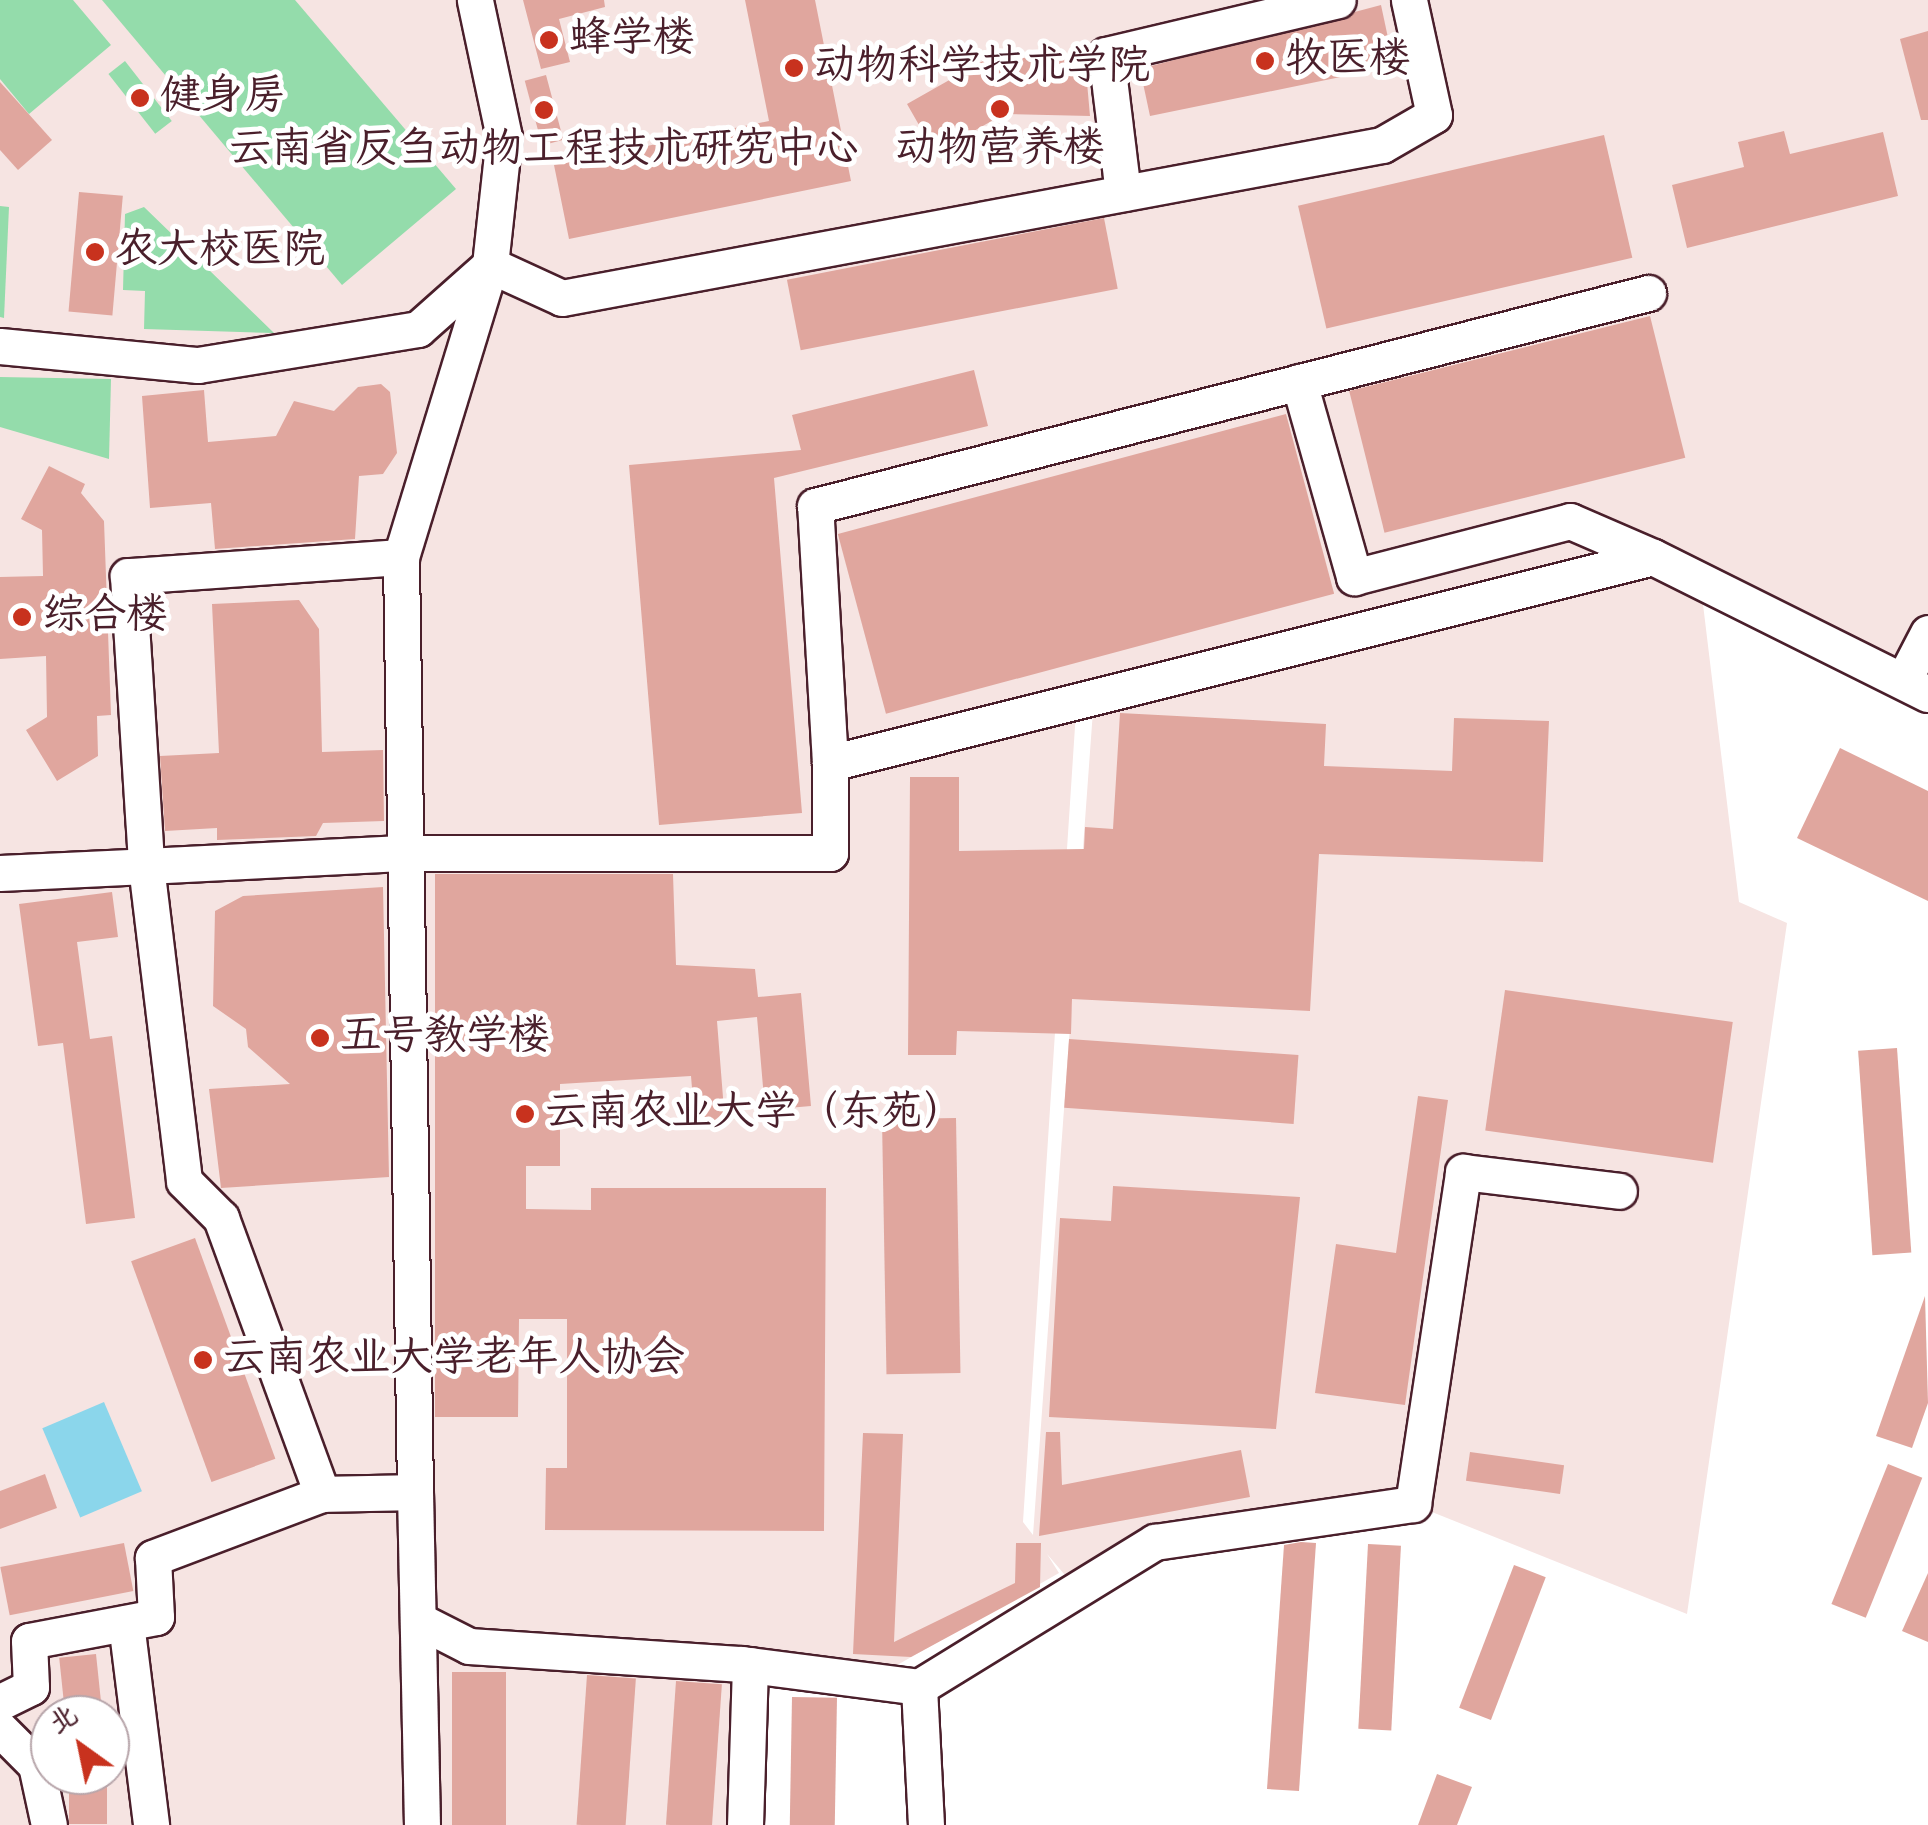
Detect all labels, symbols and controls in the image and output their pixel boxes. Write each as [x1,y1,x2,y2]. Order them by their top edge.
place label: 蜂学楼 [569,15,695,65]
marker: 蜂学楼 [538,29,560,51]
place label: 牧医楼 [1285,36,1411,86]
place label: 动物科学技术学院 [814,43,1150,93]
marker: 牧医楼 [1254,50,1276,72]
marker: 动物科学技术学院 [783,57,805,79]
place label: 健身房 [160,73,286,123]
marker: 健身房 [129,87,151,109]
marker: 动物营养楼 [989,98,1011,120]
marker: 云南省反刍动物工程技术研究中心 [533,99,555,121]
place label: 动物营养楼 [895,125,1105,175]
place label: 云南省反刍动物工程技术研究中心 [229,126,859,176]
place label: 农大校医院 [115,227,325,277]
marker: 农大校医院 [84,241,106,263]
place label: 综合楼 [42,592,168,642]
marker: 综合楼 [11,606,33,628]
place label: 五号教学楼 [340,1013,550,1063]
marker: 五号教学楼 [309,1027,331,1049]
place label: 云南农业大学（东苑） [545,1089,965,1139]
marker: 云南农业大学（东苑） [514,1103,536,1125]
place label: 云南农业大学老年人协会 [223,1335,685,1385]
marker: 云南农业大学老年人协会 [192,1349,214,1371]
north arrow [30,1695,130,1795]
text: 北 [42,1696,87,1746]

